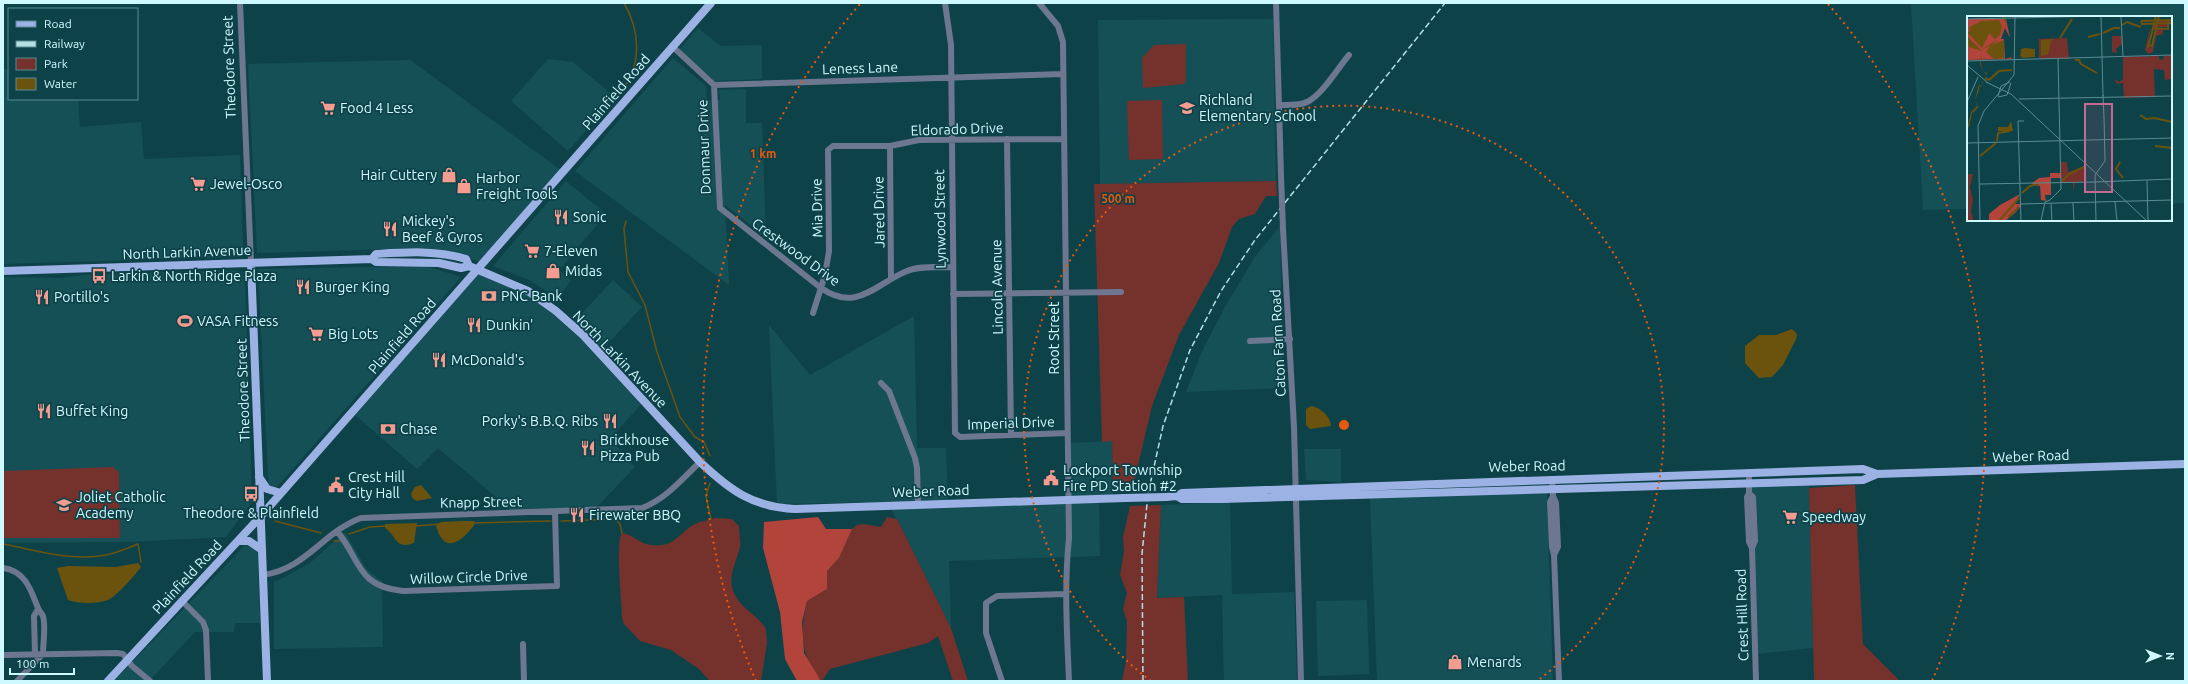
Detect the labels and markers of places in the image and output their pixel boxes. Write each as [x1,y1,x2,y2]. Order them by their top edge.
place label: Richland Elementary School [1199,92,1317,124]
supermarket icon: Food 4 Less [319,99,337,117]
school or university icon: Richland Elementary School [1178,99,1196,117]
place label: Food 4 Less [340,100,413,116]
shop icon: Hair Cuttery [440,166,458,184]
place label: Hair Cuttery [361,167,437,183]
place label: Harbor Freight Tools [476,170,558,202]
supermarket icon: Jewel-Osco [189,175,207,193]
place label: Jewel-Osco [210,176,283,192]
shop icon: Harbor Freight Tools [455,177,473,195]
restaurant icon: Sonic [552,208,570,226]
place label: Sonic [573,209,607,225]
place label: Mickey's Beef & Gyros [402,213,483,245]
restaurant icon: Mickey's Beef & Gyros [381,220,399,238]
supermarket icon: 7-Eleven [523,242,541,260]
place label: 7-Eleven [544,243,598,259]
shop icon: Midas [544,262,562,280]
place label: Midas [565,263,602,279]
bus stop icon: Larkin & North Ridge Plaza [90,267,108,285]
place label: Larkin & North Ridge Plaza [111,268,277,284]
restaurant icon: Burger King [294,278,312,296]
place label: Burger King [315,279,390,295]
bank icon: PNC Bank [480,287,498,305]
restaurant icon: Portillo's [33,288,51,306]
place label: PNC Bank [501,288,562,304]
place label: Portillo's [54,289,109,305]
sports icon: VASA Fitness [176,312,194,330]
place label: VASA Fitness [197,313,278,329]
restaurant icon: Dunkin' [465,316,483,334]
place label: Dunkin' [486,317,533,333]
supermarket icon: Big Lots [307,325,325,343]
place label: Big Lots [328,326,378,342]
restaurant icon: McDonald's [430,351,448,369]
place label: McDonald's [451,352,524,368]
restaurant icon: Buffet King [35,402,53,420]
place label: Buffet King [56,403,128,419]
restaurant icon: Porky's B.B.Q. Ribs [601,412,619,430]
place label: Porky's B.B.Q. Ribs [482,413,598,429]
centre of rings [1337,418,1351,432]
bank icon: Chase [379,420,397,438]
place label: Chase [400,421,438,437]
place label: Brickhouse Pizza Pub [600,432,669,464]
restaurant icon: Brickhouse Pizza Pub [579,439,597,457]
place label: Lockport Township Fire PD Station #2 [1063,462,1182,494]
place label: Crest Hill City Hall [348,469,405,501]
public building icon: Lockport Township Fire PD Station #2 [1042,469,1060,487]
public building icon: Crest Hill City Hall [327,476,345,494]
bus stop icon: Theodore & Plainfield [242,485,260,503]
place label: Joliet Catholic Academy [76,489,166,521]
school or university icon: Joliet Catholic Academy [55,496,73,514]
place label: Theodore & Plainfield [183,505,319,521]
restaurant icon: Firewater BBQ [568,506,586,524]
place label: Firewater BBQ [589,507,681,523]
supermarket icon: Speedway [1781,508,1799,526]
place label: Speedway [1802,509,1866,525]
shop icon: Menards [1446,653,1464,671]
place label: Menards [1467,654,1522,670]

